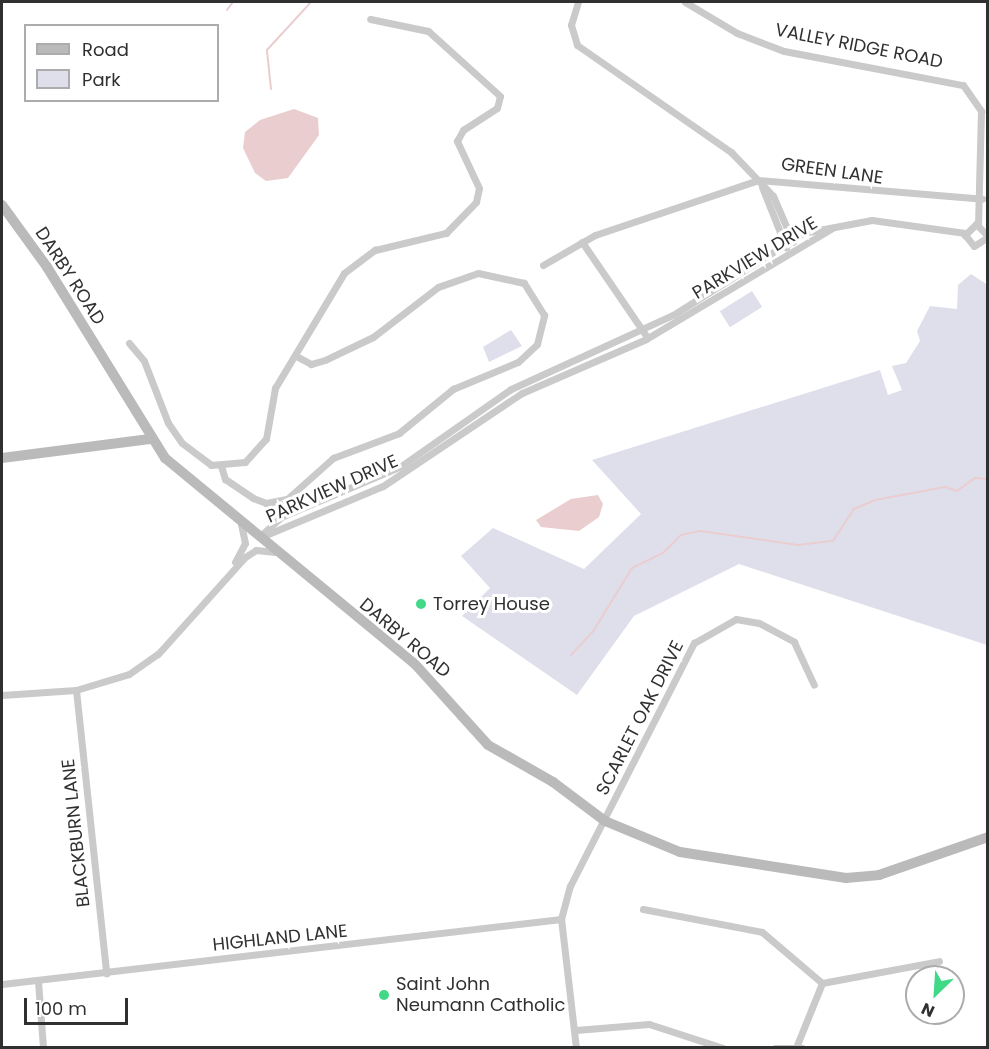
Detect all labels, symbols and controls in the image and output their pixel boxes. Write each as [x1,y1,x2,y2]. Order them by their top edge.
street label: VALLEY RIDGE ROAD [773,19,945,73]
legend [24,24,219,102]
text: Road [82,37,129,62]
text: Park [82,67,121,92]
street label: GREEN LANE [780,153,884,189]
street label: PARKVIEW DRIVE [689,212,821,304]
street label: DARBY ROAD [30,223,110,329]
street label: PARKVIEW DRIVE [263,450,401,528]
place label: Torrey House [433,593,550,615]
street label: DARBY ROAD [355,594,455,682]
marker: Torrey House [414,597,428,611]
street label: SCARLET OAK DRIVE [592,637,688,799]
street label: BLACKBURN LANE [57,758,95,908]
street label: HIGHLAND LANE [212,920,348,956]
north arrow [905,965,965,1025]
place label: Saint John Neumann Catholic [396,974,565,1016]
scale bar [27,986,130,1024]
marker: Saint John Neumann Catholic [377,988,391,1002]
text: 100 m [35,996,87,1021]
text: N [918,997,938,1023]

